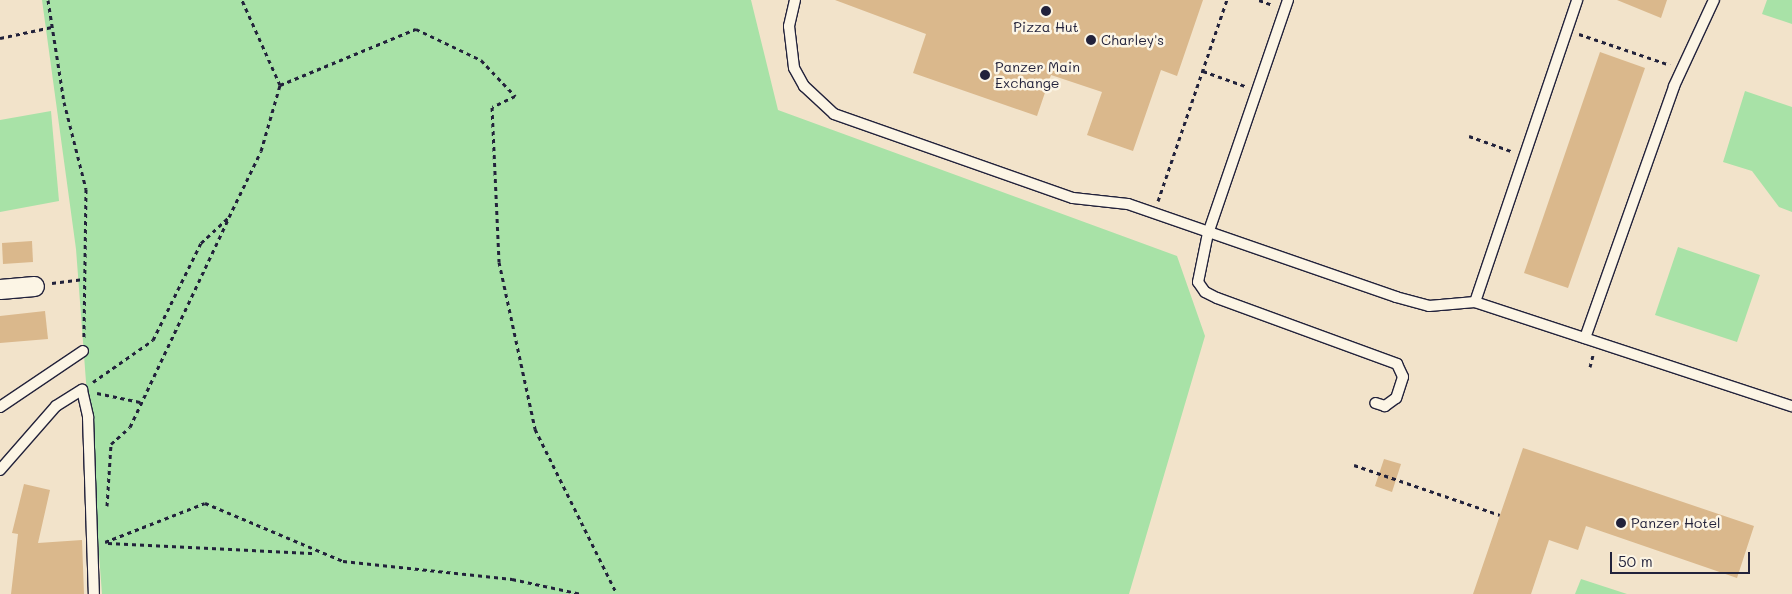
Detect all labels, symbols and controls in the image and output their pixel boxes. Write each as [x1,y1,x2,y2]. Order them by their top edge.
marker: Pizza Hut [1040,5,1052,17]
place label: Pizza Hut [1013,19,1079,35]
place label: Charley's [1101,32,1164,48]
marker: Charley's [1085,34,1097,46]
place label: Panzer Main Exchange [995,59,1080,92]
marker: Panzer Main Exchange [979,69,991,81]
place label: Panzer Hotel [1631,515,1721,531]
marker: Panzer Hotel [1615,517,1627,529]
scale bar [1612,542,1752,574]
text: 50 m [1618,551,1653,571]

